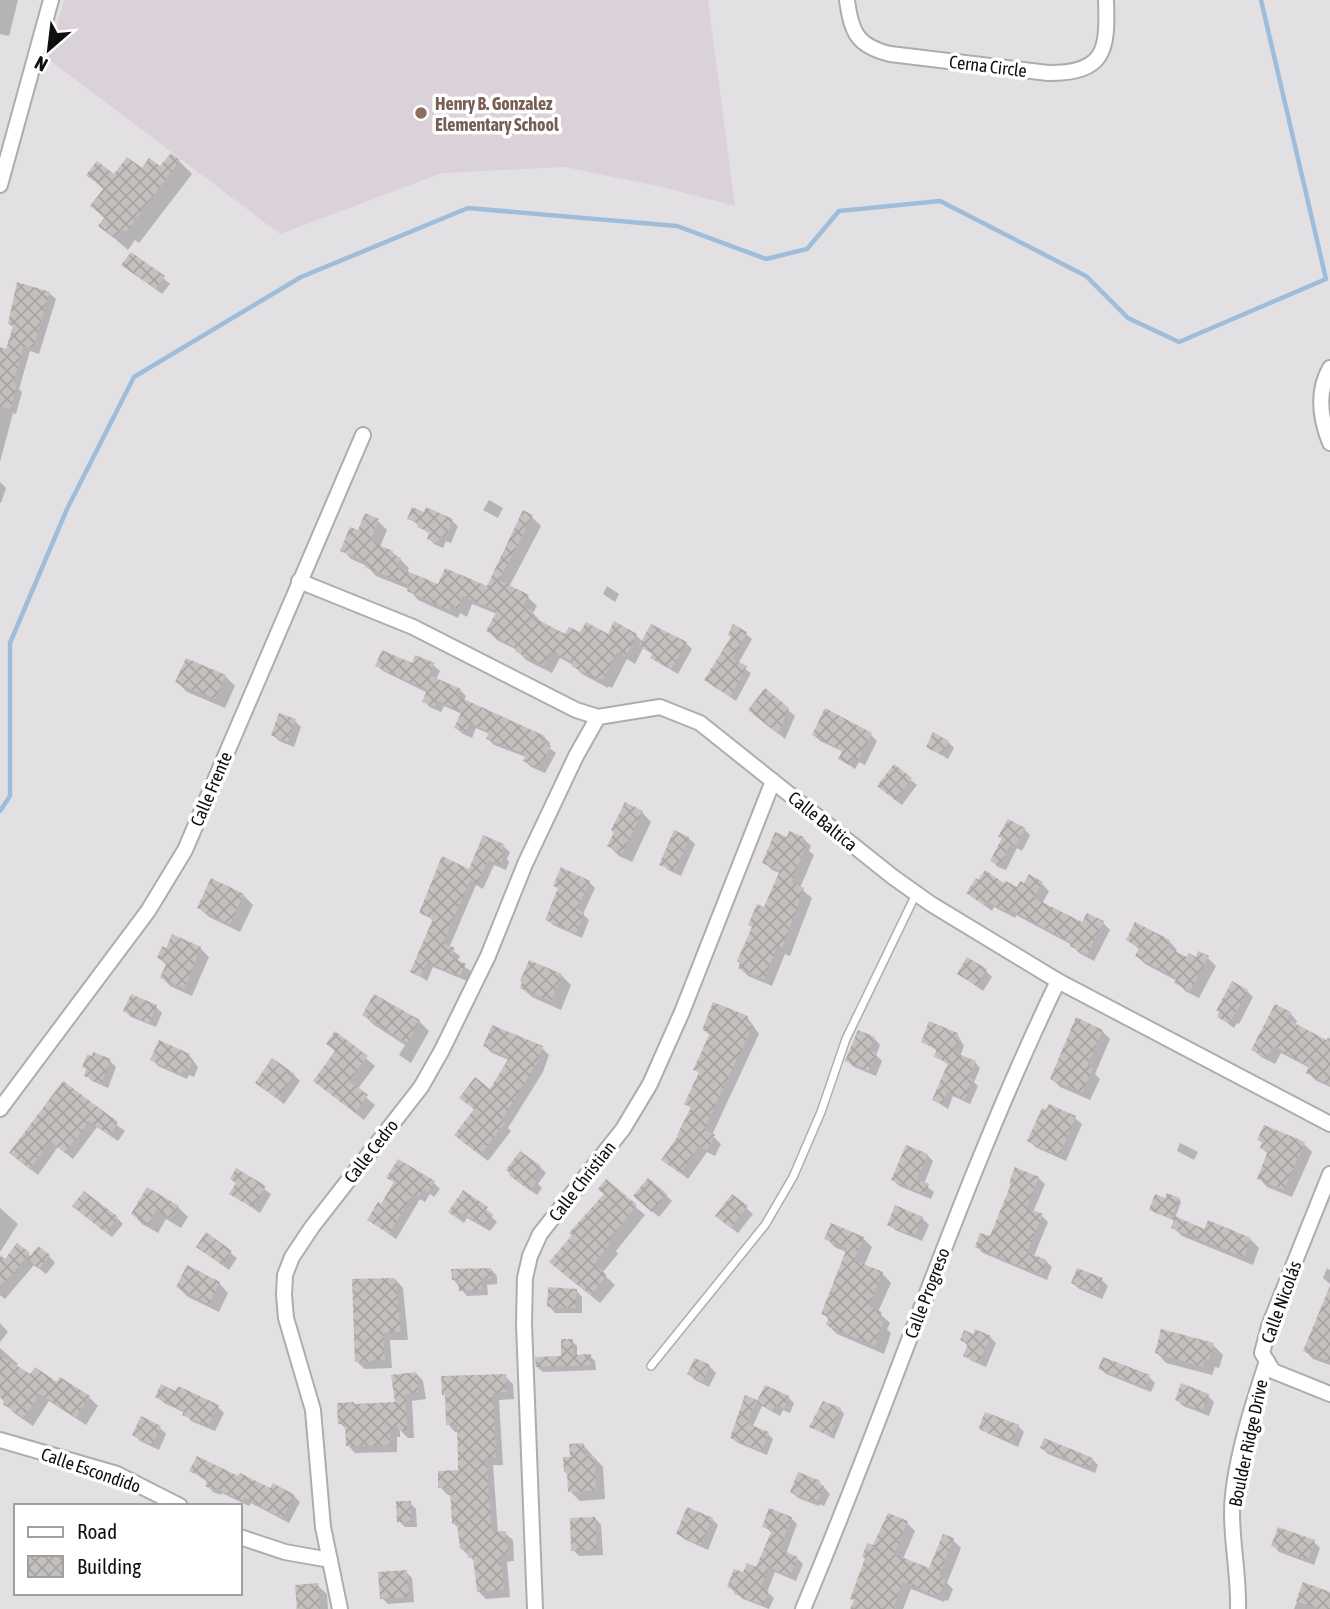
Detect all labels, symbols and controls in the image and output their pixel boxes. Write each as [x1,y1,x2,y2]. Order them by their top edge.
north arrow [14,14,84,84]
street label: Cerna Circle [948,51,1028,81]
text: N [31,52,51,76]
place label: Henry B. Gonzalez Elementary School [435,93,559,135]
marker: Henry B. Gonzalez Elementary School [413,105,429,121]
street label: Calle Frente [186,749,236,829]
street label: Calle Baltica [784,787,862,855]
street label: Calle Cedro [340,1115,402,1187]
street label: Calle Christian [544,1137,620,1225]
street label: Calle Progreso [900,1245,954,1341]
street label: Calle Nicolás [1256,1258,1306,1346]
street label: Boulder Ridge Drive [1224,1378,1272,1508]
street label: Calle Escondido [38,1443,144,1497]
legend [14,1504,242,1595]
text: Road [77,1519,117,1543]
text: Building [77,1554,141,1578]

